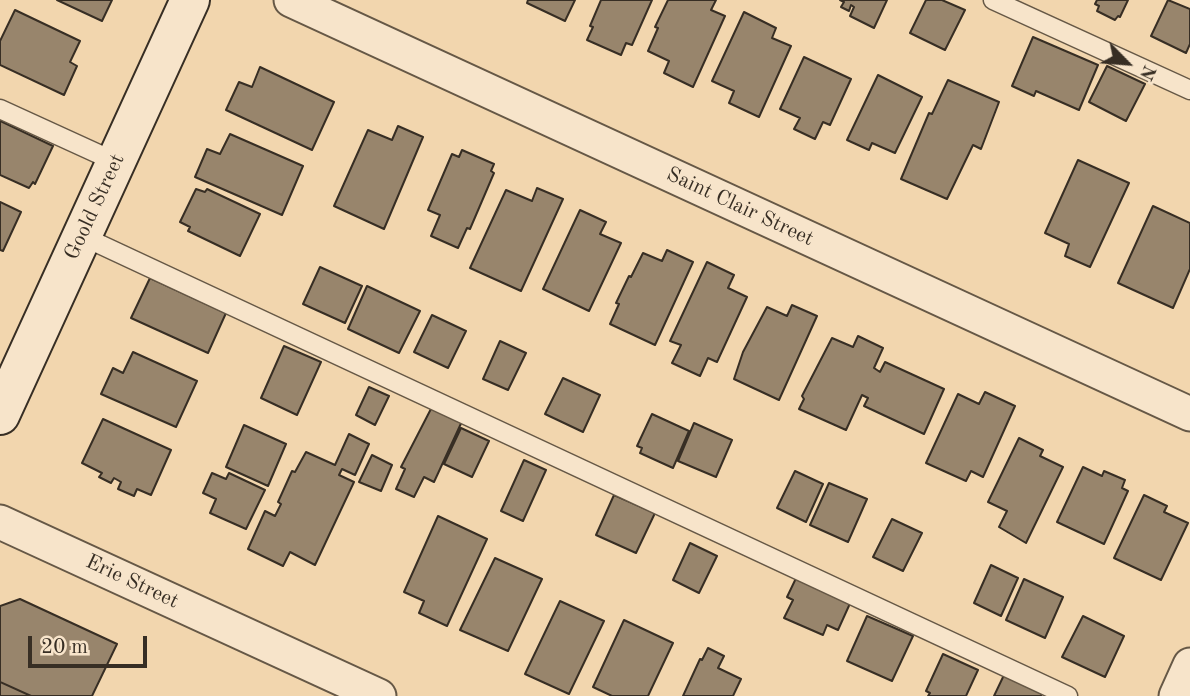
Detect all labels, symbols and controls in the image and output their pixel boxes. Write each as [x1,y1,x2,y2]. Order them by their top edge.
north arrow [1092,28,1162,98]
text: N [1135,61,1158,83]
street label: Goold Street [59,150,131,264]
street label: Saint Clair Street [662,162,818,252]
street label: Erie Street [81,549,183,615]
scale bar [32,622,150,666]
text: 20 m [41,637,88,658]

